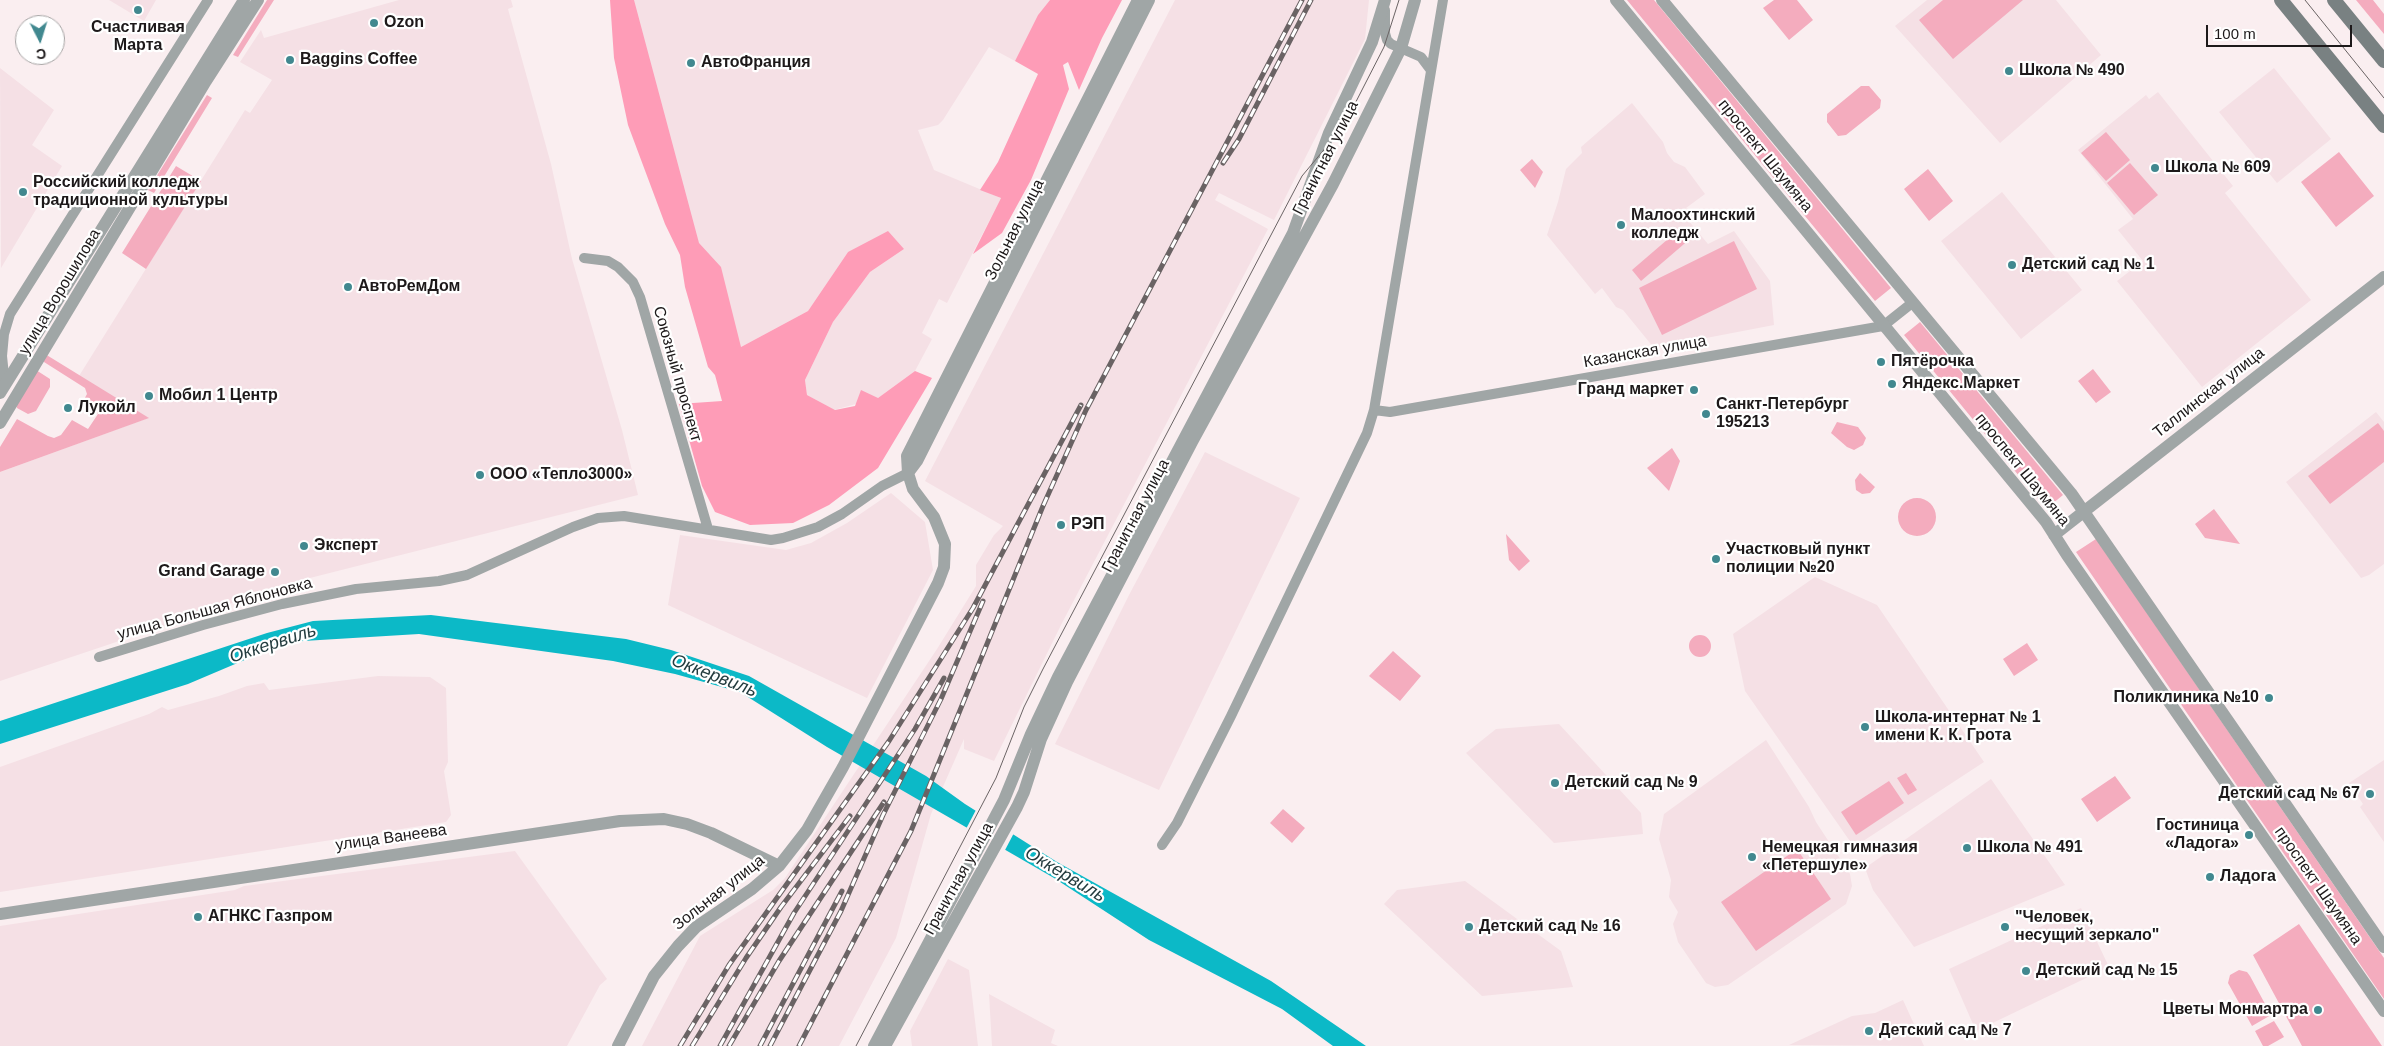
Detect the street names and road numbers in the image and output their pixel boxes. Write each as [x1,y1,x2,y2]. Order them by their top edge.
street label: проспект Шаумяна [1714,96,1816,216]
street label: Гранитная улица [1289,98,1363,218]
street label: Зольная улица [981,176,1049,284]
street label: улица Ворошилова [15,226,105,358]
street label: Союзный проспект [648,304,706,444]
street label: Казанская улица [1582,332,1708,372]
street label: Таллинская улица [2150,344,2268,442]
street label: проспект Шаумяна [1971,410,2073,530]
street label: Гранитная улица [1098,456,1174,576]
street label: улица Большая Яблоновка [115,574,315,644]
street label: Гранитная улица [920,819,998,939]
street label: улица Ванеева [334,821,448,855]
street label: проспект Шаумяна [2270,823,2366,949]
street label: Зольная улица [669,851,769,935]

